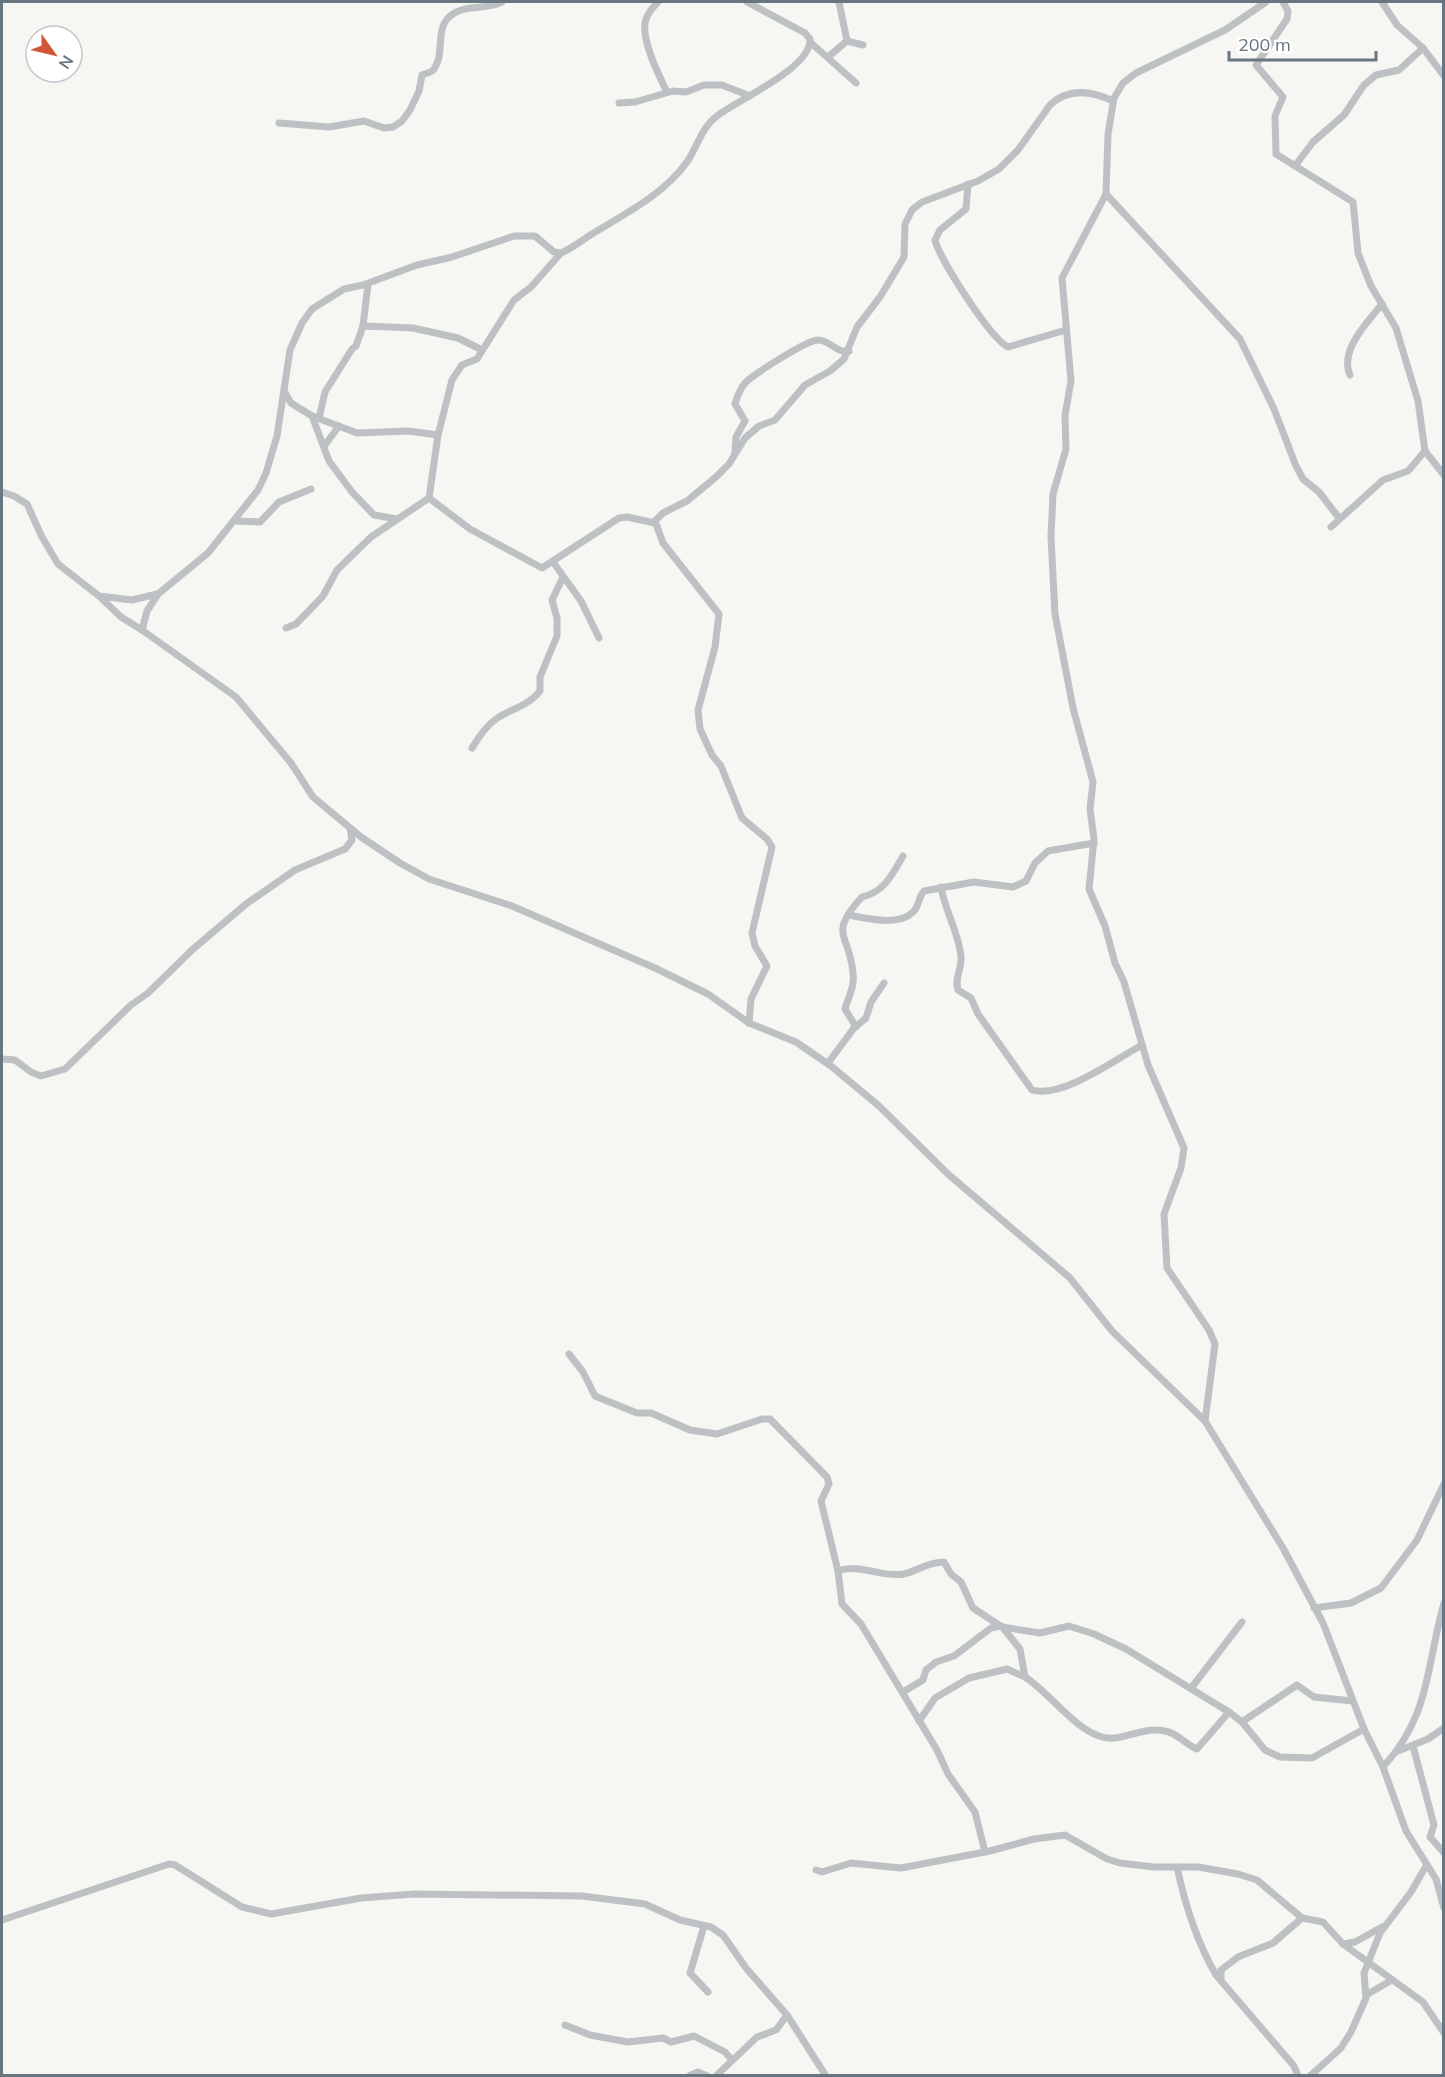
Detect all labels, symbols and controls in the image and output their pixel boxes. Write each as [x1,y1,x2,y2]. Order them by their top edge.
north arrow [24,24,84,84]
scale bar [1229,24,1376,62]
text: 200 m [1238,33,1291,56]
text: N [55,52,78,73]

